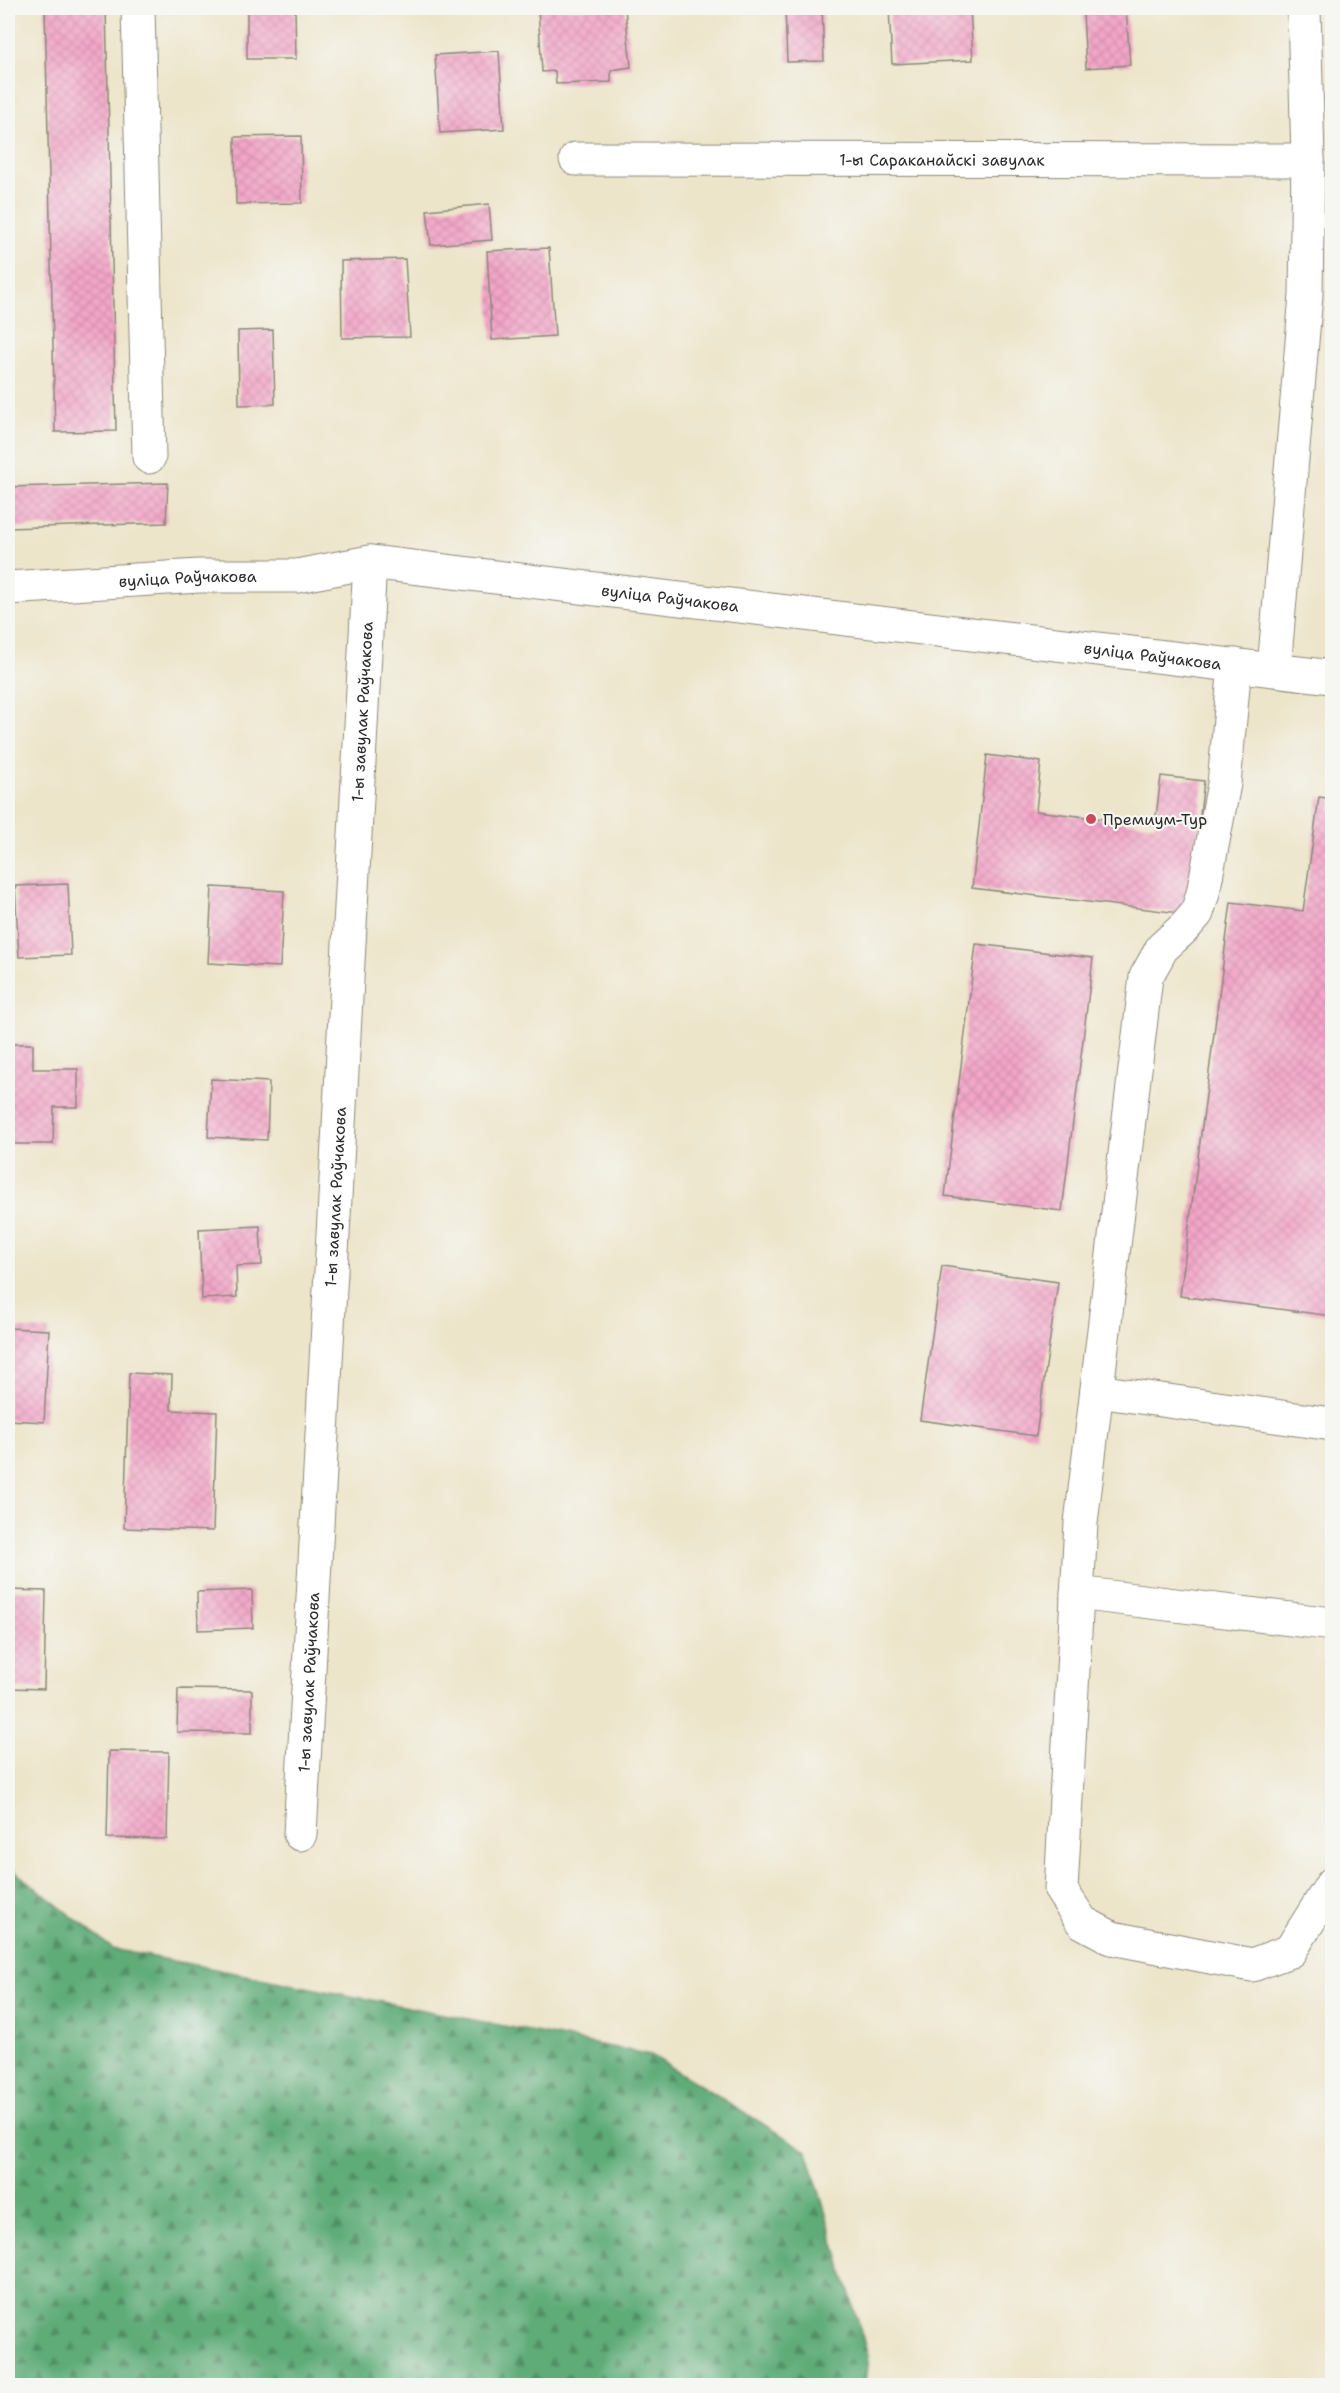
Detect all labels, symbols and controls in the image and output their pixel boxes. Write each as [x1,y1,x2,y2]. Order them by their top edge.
street label: 1-ы Сараканайскі завулак [839,149,1045,170]
street label: вуліца Раўчакова [118,565,257,592]
street label: вуліца Раўчакова [600,579,740,617]
street label: 1-ы завулак Раўчакова [346,621,377,802]
street label: вуліца Раўчакова [1083,637,1223,674]
place label: Премиум-Тур [1103,809,1207,830]
marker: Премиум-Тур [1084,812,1098,826]
street label: 1-ы завулак Раўчакова [320,1106,351,1288]
street label: 1-ы завулак Раўчакова [293,1591,324,1773]

